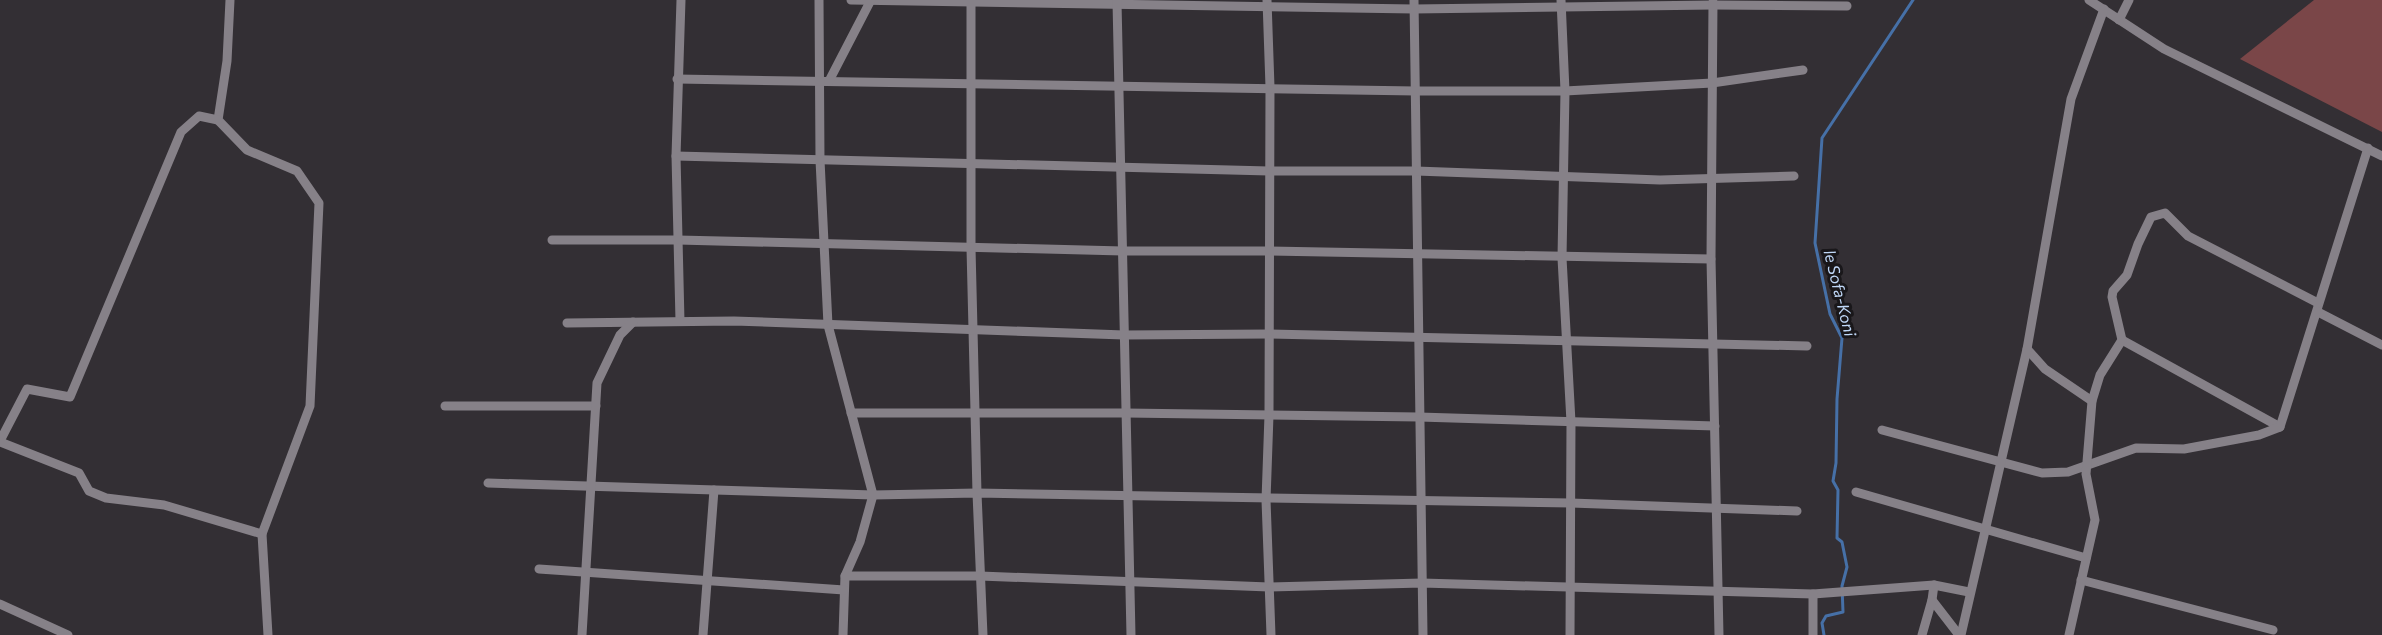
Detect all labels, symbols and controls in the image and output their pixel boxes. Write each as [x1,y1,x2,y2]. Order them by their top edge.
water label: le Sofa-Koni [1821,248,1861,339]

